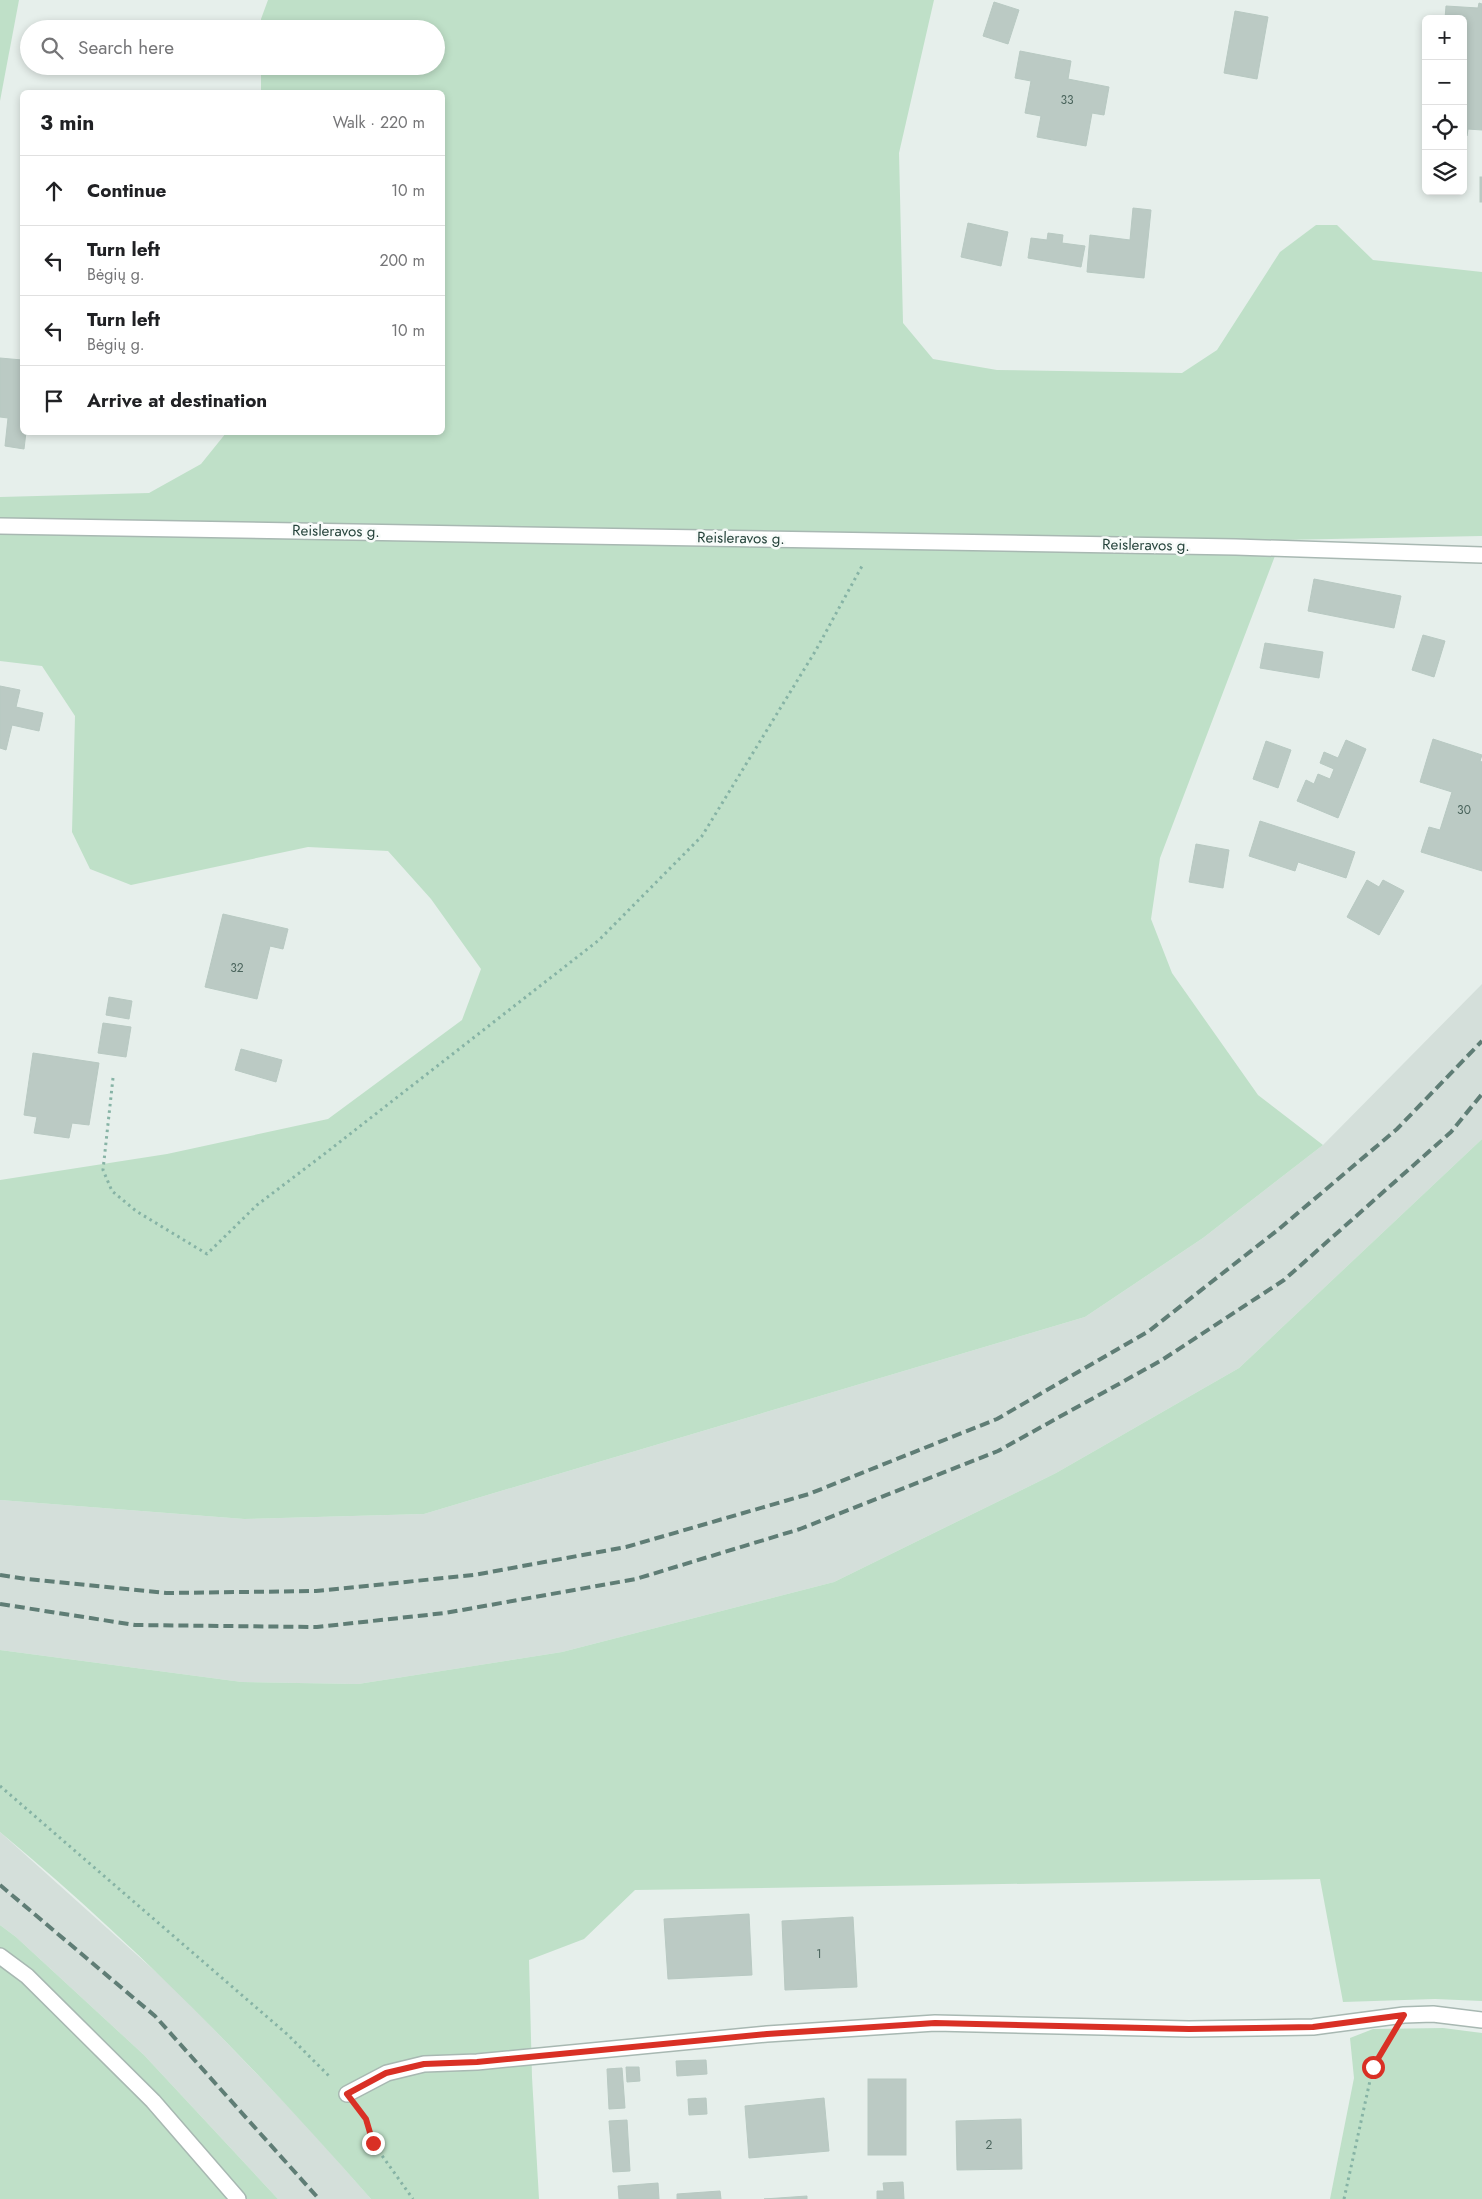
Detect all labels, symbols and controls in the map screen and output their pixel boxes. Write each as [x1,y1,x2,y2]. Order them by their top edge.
map controls [1422,15,1467,195]
button: + [1422,15,1467,60]
search box [20,20,445,75]
icon: search [38,34,66,62]
text: Search here [78,34,174,61]
button: − [1422,60,1467,105]
house number: 33 [1060,91,1074,109]
button: locate [1422,105,1467,150]
text: 3 min [40,108,94,138]
text: Walk · 220 m [333,111,425,134]
button: layers [1422,150,1467,195]
icon: ahead [40,177,68,205]
text: Continue [87,177,166,204]
text: 10 m [391,179,425,202]
text: Turn left [87,236,160,263]
icon: left [40,247,68,275]
text: 200 m [379,249,425,272]
text: Bėgių g. [87,263,145,286]
text: Turn left [87,306,160,333]
icon: left [40,317,68,345]
text: 10 m [391,319,425,342]
text: Bėgių g. [87,333,145,356]
icon: arrive [40,387,68,415]
text: Arrive at destination [87,387,267,414]
street label: Reisleravos g. [292,519,380,543]
street label: Reisleravos g. [697,526,785,550]
street label: Reisleravos g. [1102,533,1190,557]
house number: 30 [1457,801,1471,819]
house number: 32 [230,959,244,977]
house number: 1 [816,1945,822,1963]
route start [1362,2056,1385,2079]
route end [362,2132,385,2155]
house number: 2 [986,2136,993,2154]

